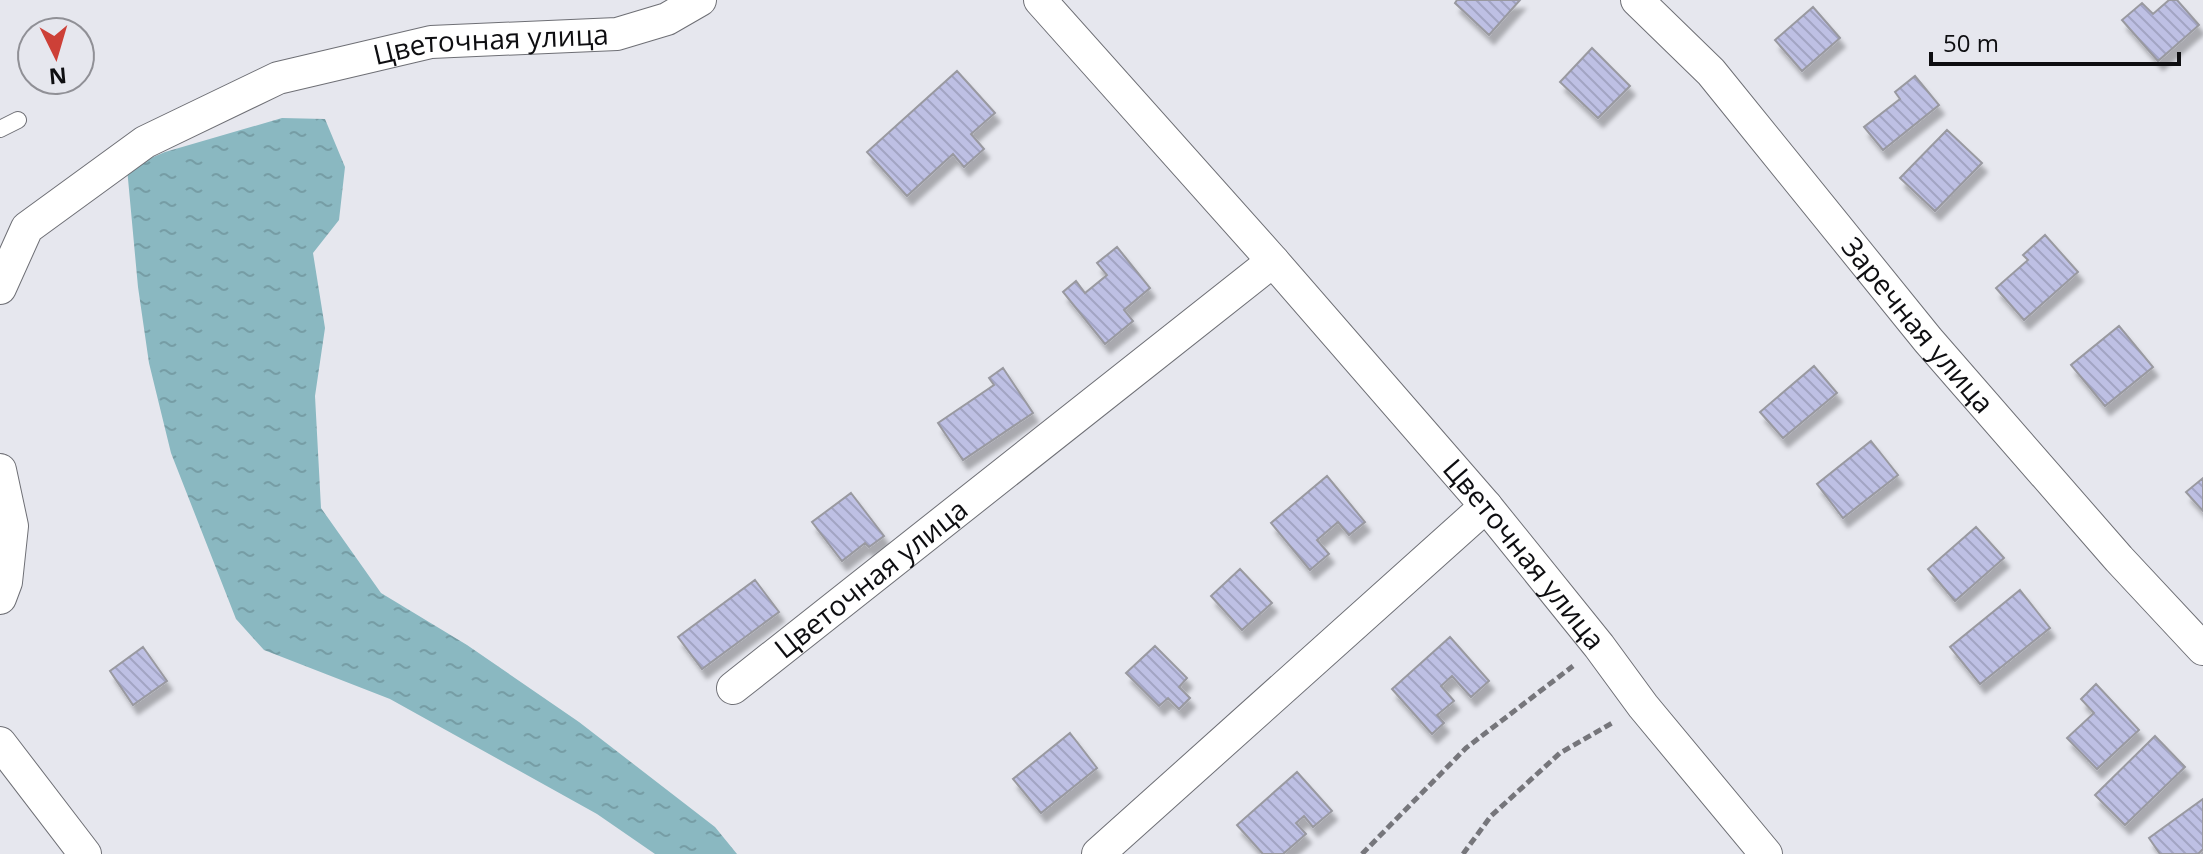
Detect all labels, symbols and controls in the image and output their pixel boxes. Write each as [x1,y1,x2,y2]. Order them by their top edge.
street label: Цветочная улица [369,14,609,73]
north arrow [16,16,96,96]
scale bar [1931,16,2179,66]
text: 50 m [1943,26,1999,59]
text: N [48,61,68,93]
street label: Заречная улица [1834,228,2003,421]
street label: Цветочная улица [1435,450,1614,657]
street label: Цветочная улица [766,490,975,666]

